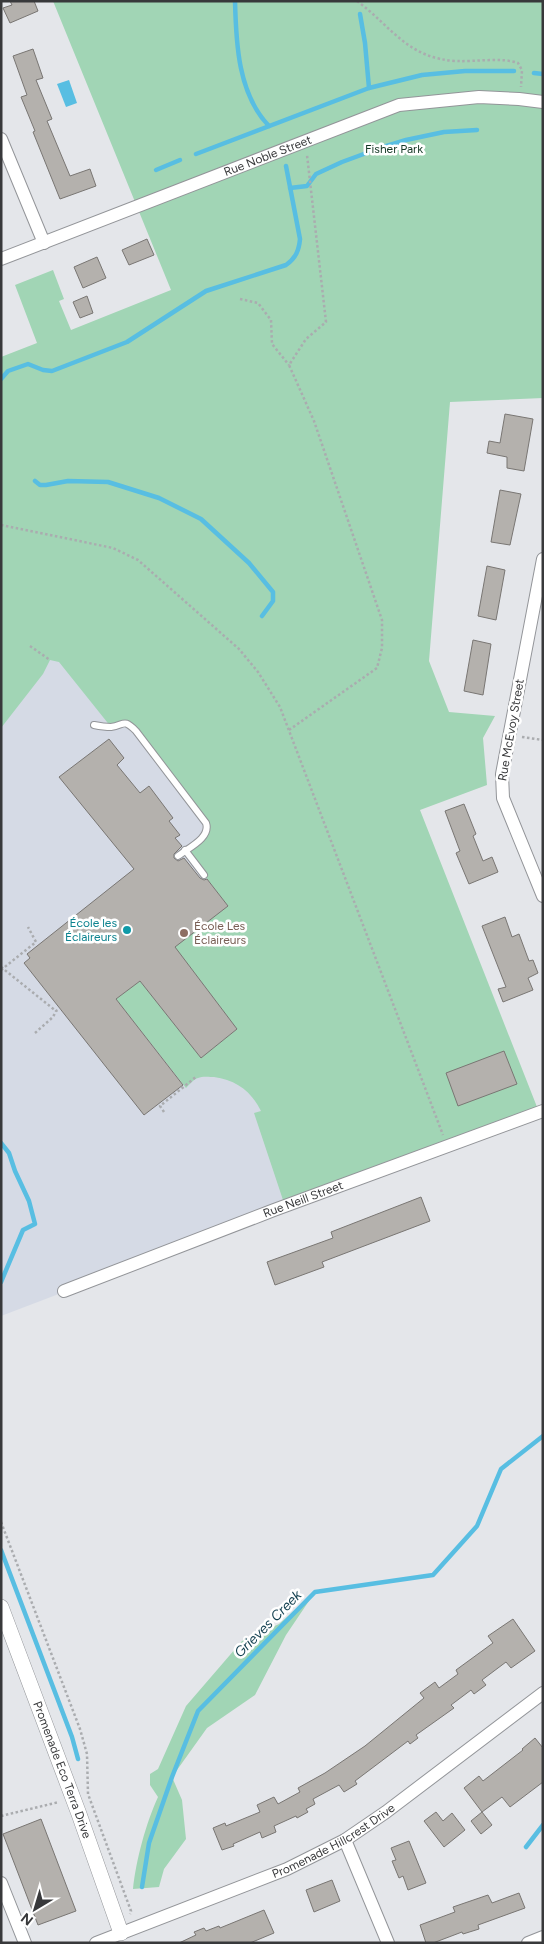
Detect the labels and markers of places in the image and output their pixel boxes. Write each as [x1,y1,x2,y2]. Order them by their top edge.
place label: École les Éclaireurs [65,916,117,944]
place label: École Les Éclaireurs [194,919,247,947]
marker: École les Éclaireurs [121,924,133,936]
marker: École Les Éclaireurs [178,927,190,939]

